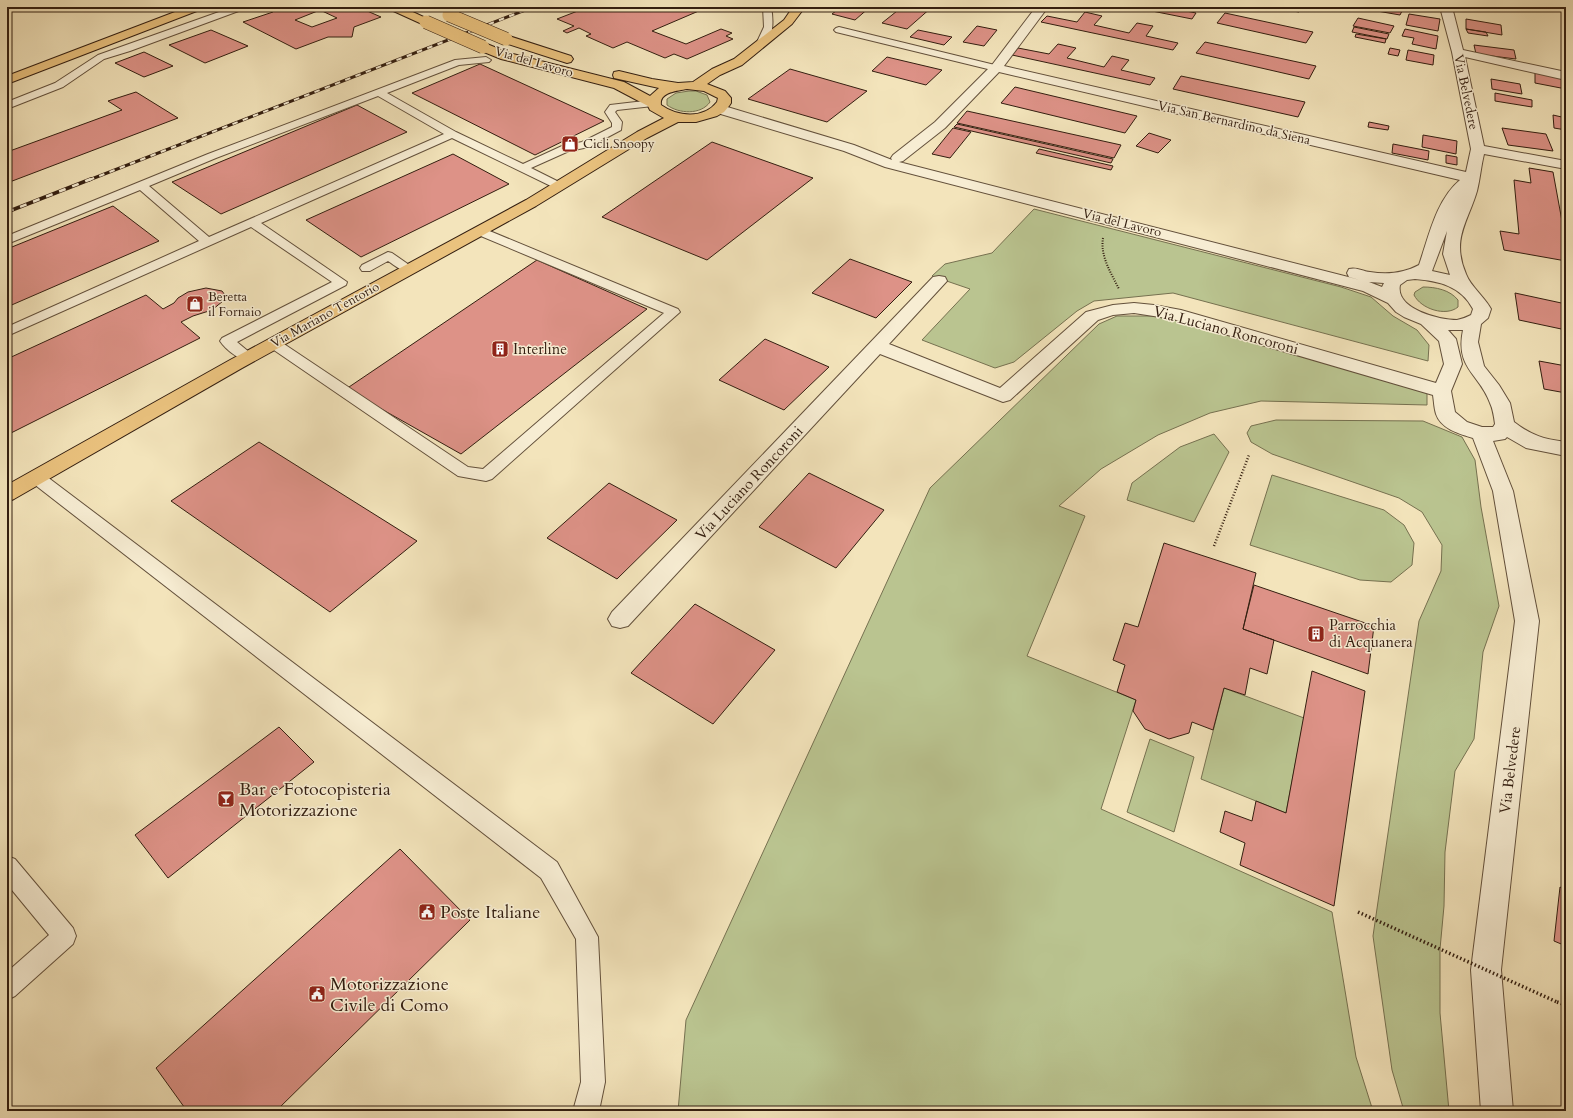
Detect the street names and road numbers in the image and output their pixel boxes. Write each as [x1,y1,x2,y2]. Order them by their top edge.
street label: Via del Lavoro [493,42,575,82]
street label: Via Belvedere [1449,53,1483,131]
street label: Via San Bernardino da Siena [1156,97,1312,149]
street label: Via del Lavoro [1081,204,1163,242]
street label: Via Mariano Tentorio [268,278,382,352]
street label: Via Luciano Roncoroni [1151,301,1301,359]
street label: Via Luciano Roncoroni [691,421,807,545]
street label: Via Belvedere [1495,725,1525,815]

